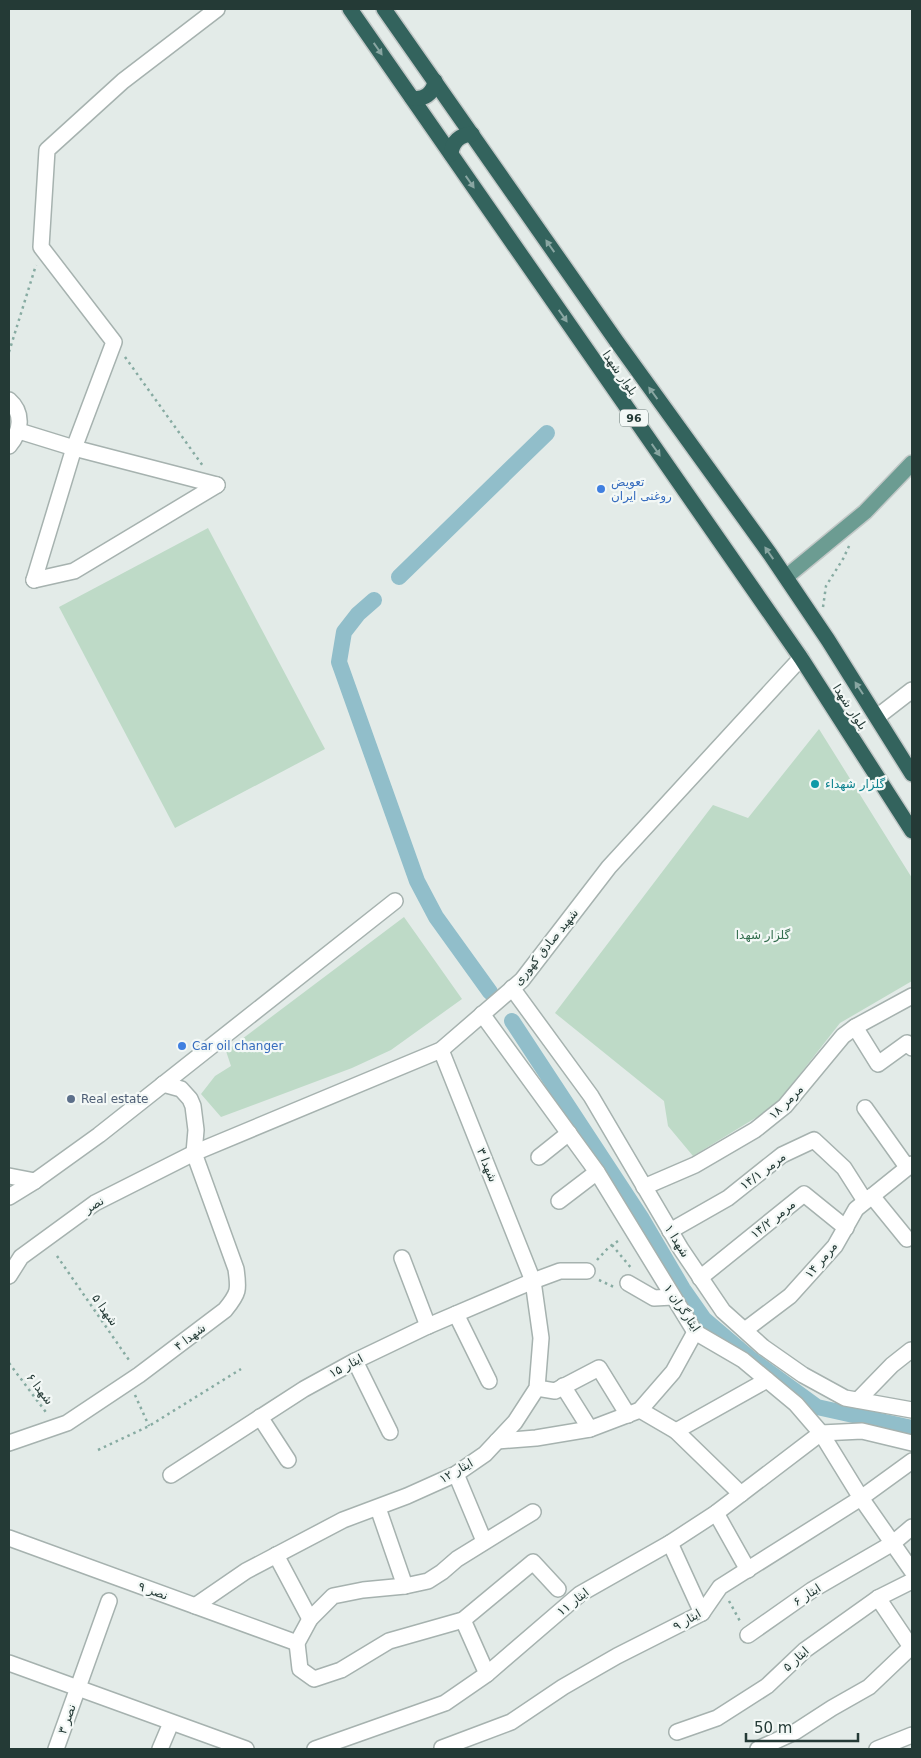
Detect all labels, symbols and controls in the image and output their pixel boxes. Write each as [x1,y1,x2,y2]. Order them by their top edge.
one-way arrow [373,42,383,56]
one-way arrow [466,176,475,189]
one-way arrow [545,239,555,252]
one-way arrow [558,309,568,323]
street label: بلوار شهدا [599,348,641,399]
one-way arrow [648,386,658,399]
road number: 96 [620,409,648,426]
one-way arrow [651,443,661,456]
place label: تعویض روغنی ایران [611,475,672,504]
marker: تعویض روغنی ایران [595,483,607,495]
one-way arrow [764,546,774,560]
street label: بلوار شهدا [829,682,870,733]
one-way arrow [854,682,863,695]
place label: گلزار شهداء [825,777,885,792]
marker: گلزار شهداء [809,778,821,790]
street label: شهید صادق کهوری [511,906,582,989]
park label: گلزار شهدا [736,928,791,943]
place label: Car oil changer [192,1039,283,1053]
marker: Car oil changer [176,1040,188,1052]
street label: مرمر ۱۸ [766,1082,807,1123]
place label: Real estate [81,1092,148,1106]
marker: Real estate [65,1093,77,1105]
street label: شهدا ۳ [474,1146,500,1184]
street label: مرمر ۱۴/۱ [737,1149,789,1193]
street label: نصر [81,1194,107,1218]
street label: مرمر ۱۴/۲ [748,1197,799,1242]
street label: شهدا ۱ [662,1222,692,1260]
street label: مرمر ۱۴ [802,1239,841,1282]
street label: ایثارگران ۱ [660,1281,703,1335]
street label: شهدا ۵ [89,1291,121,1329]
street label: شهدا ۴ [172,1321,208,1353]
street label: ایثار ۱۵ [327,1351,366,1382]
street label: شهدا ۶ [24,1371,56,1407]
street label: ایثار ۱۲ [437,1456,476,1487]
street label: نصر ۹ [136,1579,170,1604]
street label: ایثار ۶ [791,1581,824,1610]
street label: ایثار ۱۱ [554,1585,592,1620]
street label: ایثار ۹ [671,1606,704,1634]
street label: ایثار ۵ [780,1644,813,1675]
street label: نصر ۳ [55,1702,80,1736]
scale bar [746,1710,858,1742]
text: 50 m [754,1719,792,1737]

